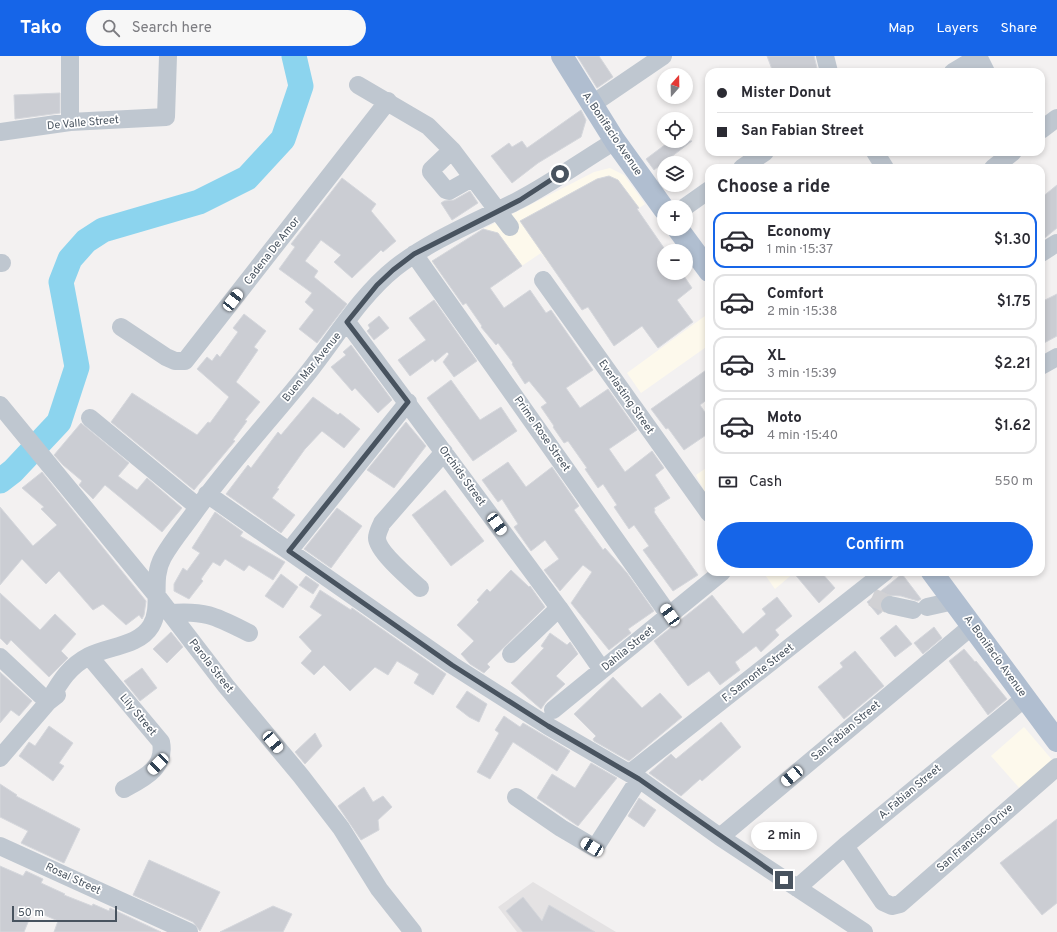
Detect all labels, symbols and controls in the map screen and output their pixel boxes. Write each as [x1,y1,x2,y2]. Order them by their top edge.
search box [86,10,366,46]
text: Tako [20,16,62,40]
icon: search [100,17,122,39]
text: Search here [132,19,212,38]
text: Map [888,20,914,37]
text: Layers [936,20,978,37]
text: Share [1000,20,1037,37]
north arrow [657,68,693,104]
map controls [657,68,693,280]
text: Mister Donut [741,84,831,103]
street label: A. Bonifacio Avenue [579,90,645,179]
button: locate [657,112,693,148]
street label: De Valle Street [46,113,120,133]
text: San Fabian Street [741,122,864,141]
button: layers [657,156,693,192]
route start [551,165,569,183]
text: Choose a ride [717,176,830,199]
button: + [657,200,693,236]
street label: Cadena De Amor [241,214,303,288]
icon: car [719,222,755,258]
text: Economy [767,223,831,242]
text: $1.30 [994,231,1031,250]
text: 1 min · 15:37 [767,242,833,258]
button: − [657,244,693,280]
icon: car [719,284,755,320]
text: Comfort [767,285,824,304]
car [221,287,245,313]
text: $1.75 [997,293,1031,312]
text: 2 min · 15:38 [767,304,837,320]
street label: Buen Mar Avenue [280,329,344,405]
icon: car [719,346,755,382]
text: XL [767,347,785,366]
text: $2.21 [994,355,1031,374]
street label: Everlasting Street [595,357,657,437]
text: 3 min · 15:39 [767,366,837,382]
street label: Prime Rose Street [511,394,573,474]
icon: car [719,408,755,444]
text: Moto [767,409,802,428]
text: $1.62 [994,417,1031,436]
text: 4 min · 15:40 [767,428,838,444]
street label: Orchids Street [436,443,488,509]
icon: cash [717,471,739,493]
text: Cash [749,473,782,492]
text: 550 m [994,474,1033,490]
car [485,511,509,537]
button: Confirm [717,522,1033,568]
car [658,602,682,628]
street label: A. Bonifacio Avenue [961,612,1029,700]
street label: Dahlia Street [599,624,657,674]
street label: Parola Street [186,636,236,696]
street label: F. Samonte Street [719,641,797,705]
street label: Lily Street [116,691,160,739]
street label: San Fabian Street [808,698,884,764]
car [261,729,285,755]
car [145,751,171,777]
street label: A. Fabian Street [876,762,944,822]
car [779,764,805,788]
street label: San Francisco Drive [934,801,1016,875]
callout: 2 min [751,822,817,850]
text: 2 min [767,828,801,844]
car [579,836,605,858]
street label: Rosal Street [43,860,103,898]
route end [775,871,793,889]
scale bar [12,904,117,923]
text: 50 m [18,906,44,920]

